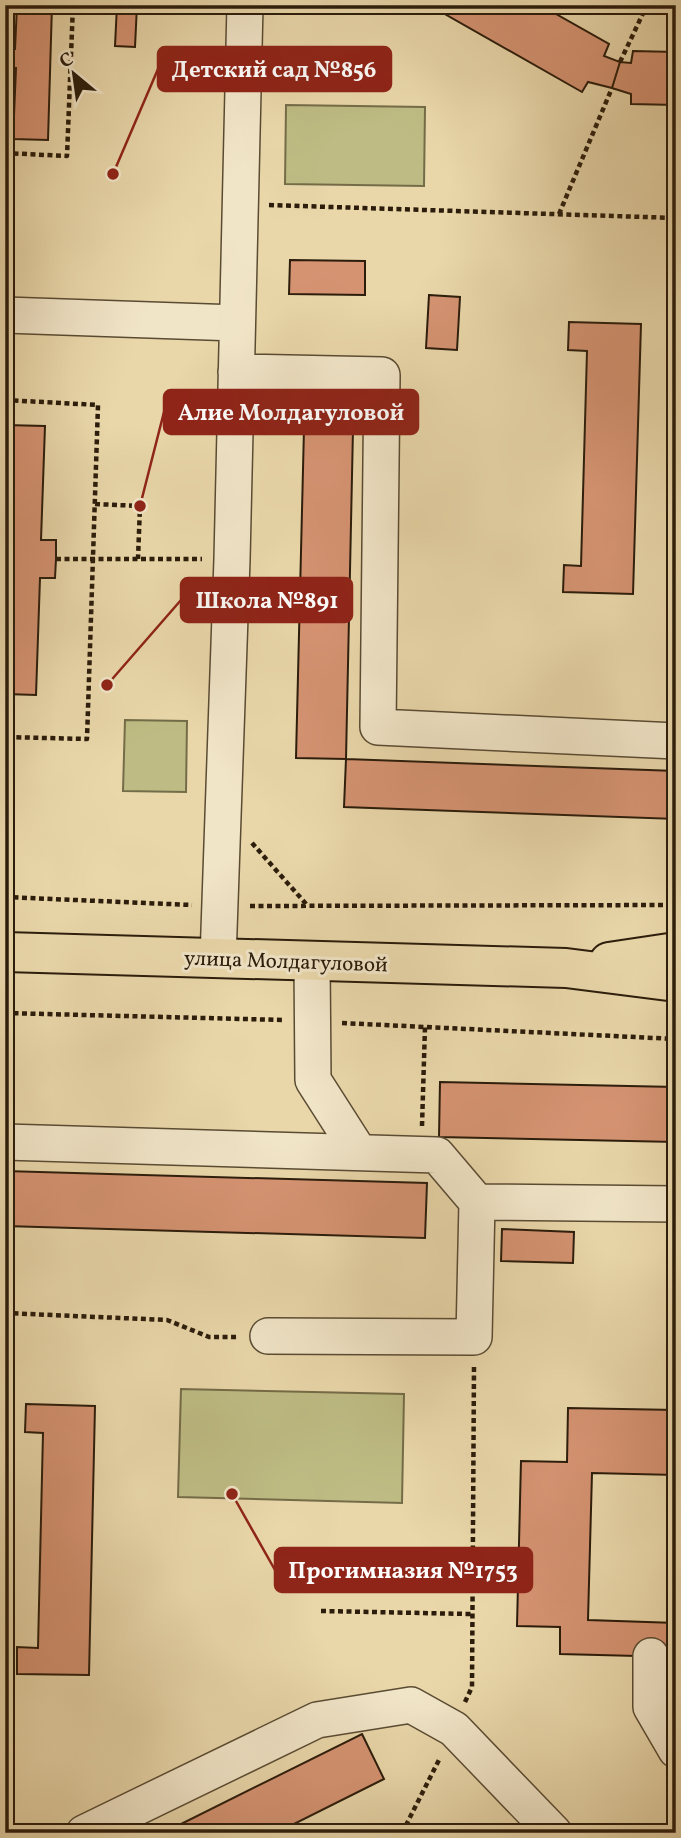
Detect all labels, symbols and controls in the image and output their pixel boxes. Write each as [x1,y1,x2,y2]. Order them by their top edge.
north arrow [38,38,108,108]
text: С [55,47,78,75]
callout: Детский сад №856 [158,47,391,91]
text: Детский сад №856 [172,55,376,87]
callout: Алие Молдагуловой [164,390,418,434]
text: Алие Молдагуловой [178,398,405,430]
callout: Школа №891 [181,578,352,622]
text: Школа №891 [196,586,338,618]
street label: улица Молдагуловой [184,944,389,981]
callout: Прогимназия №1753 [275,1548,532,1592]
text: Прогимназия №1753 [288,1556,518,1588]

